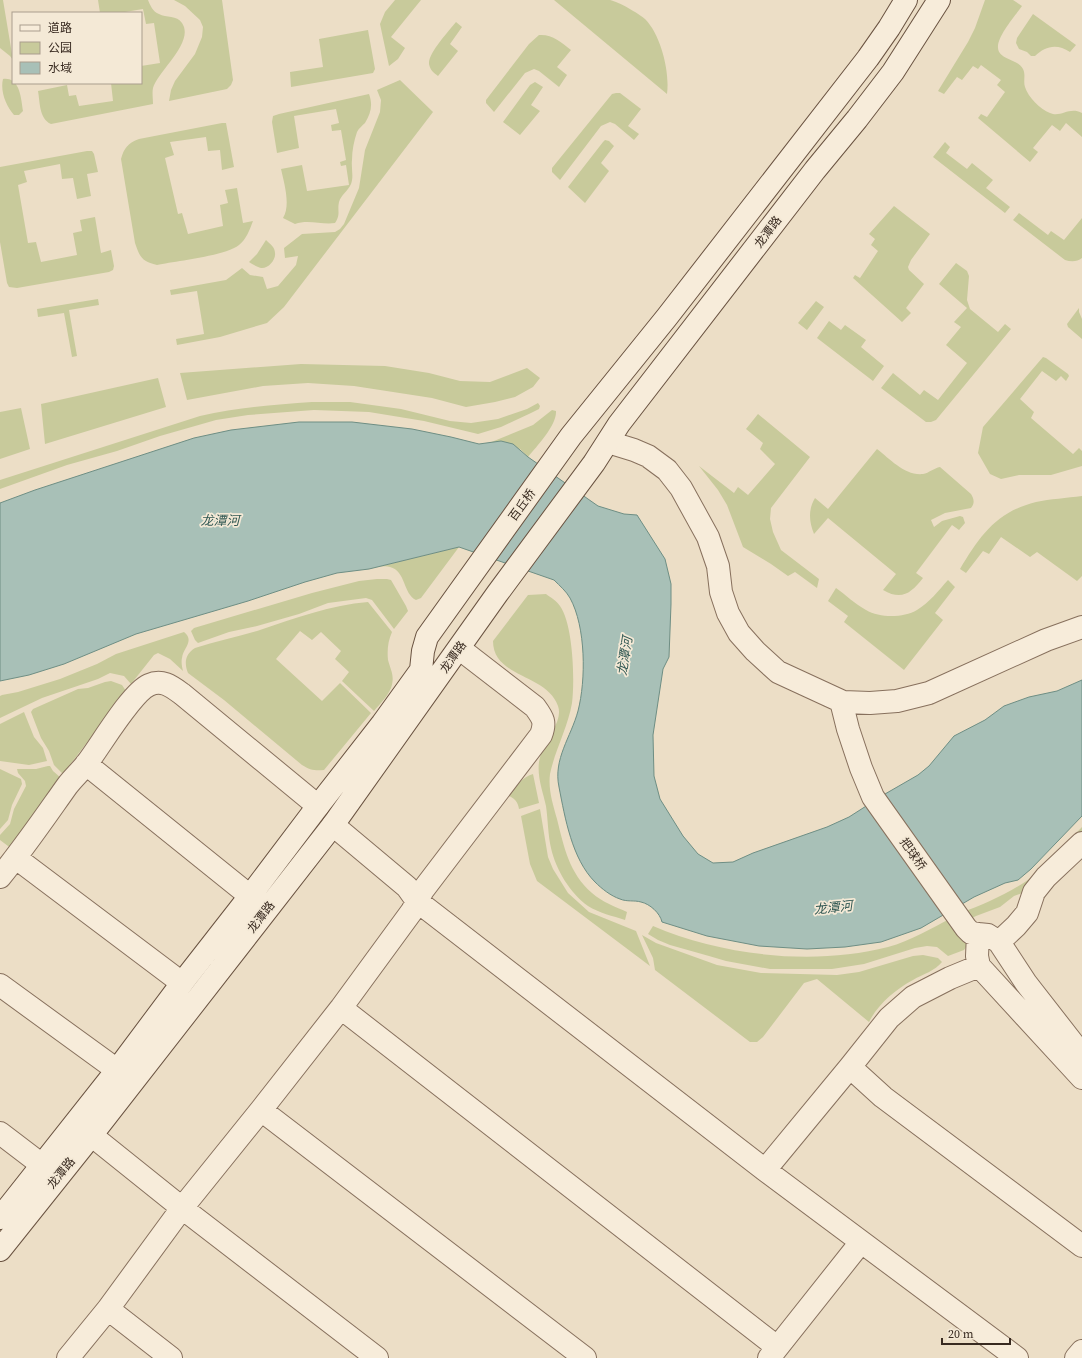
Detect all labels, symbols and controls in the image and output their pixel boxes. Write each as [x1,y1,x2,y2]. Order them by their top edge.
legend [12,12,142,84]
text: 道路 [48,20,72,36]
text: 公园 [48,40,72,56]
text: 水域 [48,60,72,76]
street label: 龙潭路 [751,213,785,251]
street label: 百丘桥 [505,486,539,524]
water label: 龙潭河 [200,512,242,529]
water label: 龙潭河 [613,633,636,677]
street label: 龙潭路 [436,638,470,676]
street label: 把球桥 [896,835,930,873]
water label: 龙潭河 [813,897,856,918]
street label: 龙潭路 [244,898,278,936]
street label: 龙潭路 [43,1154,79,1192]
scale bar [942,1320,1010,1346]
text: 20 m [948,1326,974,1342]

